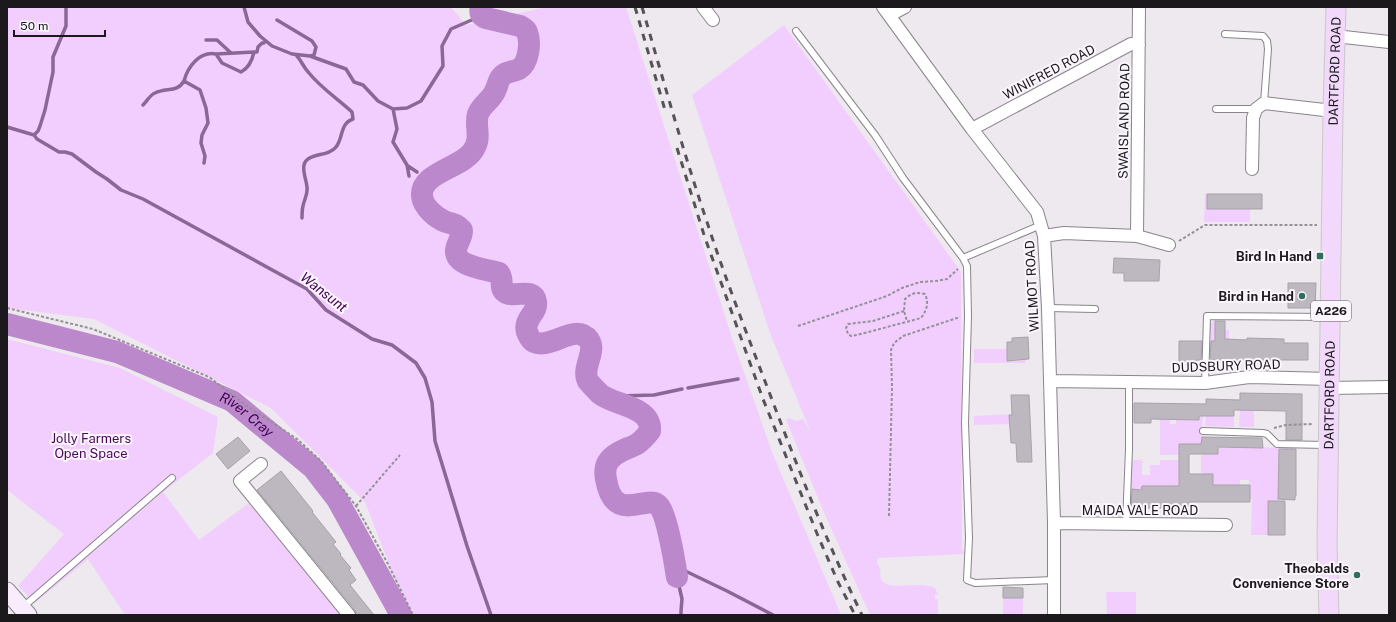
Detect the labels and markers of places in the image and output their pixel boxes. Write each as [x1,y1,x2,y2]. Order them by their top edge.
place label: Bird In Hand [1236,249,1312,264]
marker: Bird In Hand [1315,251,1325,261]
place label: Bird in Hand [1218,289,1294,304]
marker: Bird in Hand [1297,291,1307,301]
place label: Theobalds Convenience Store [1232,561,1349,591]
marker: Theobalds Convenience Store [1352,570,1362,580]

